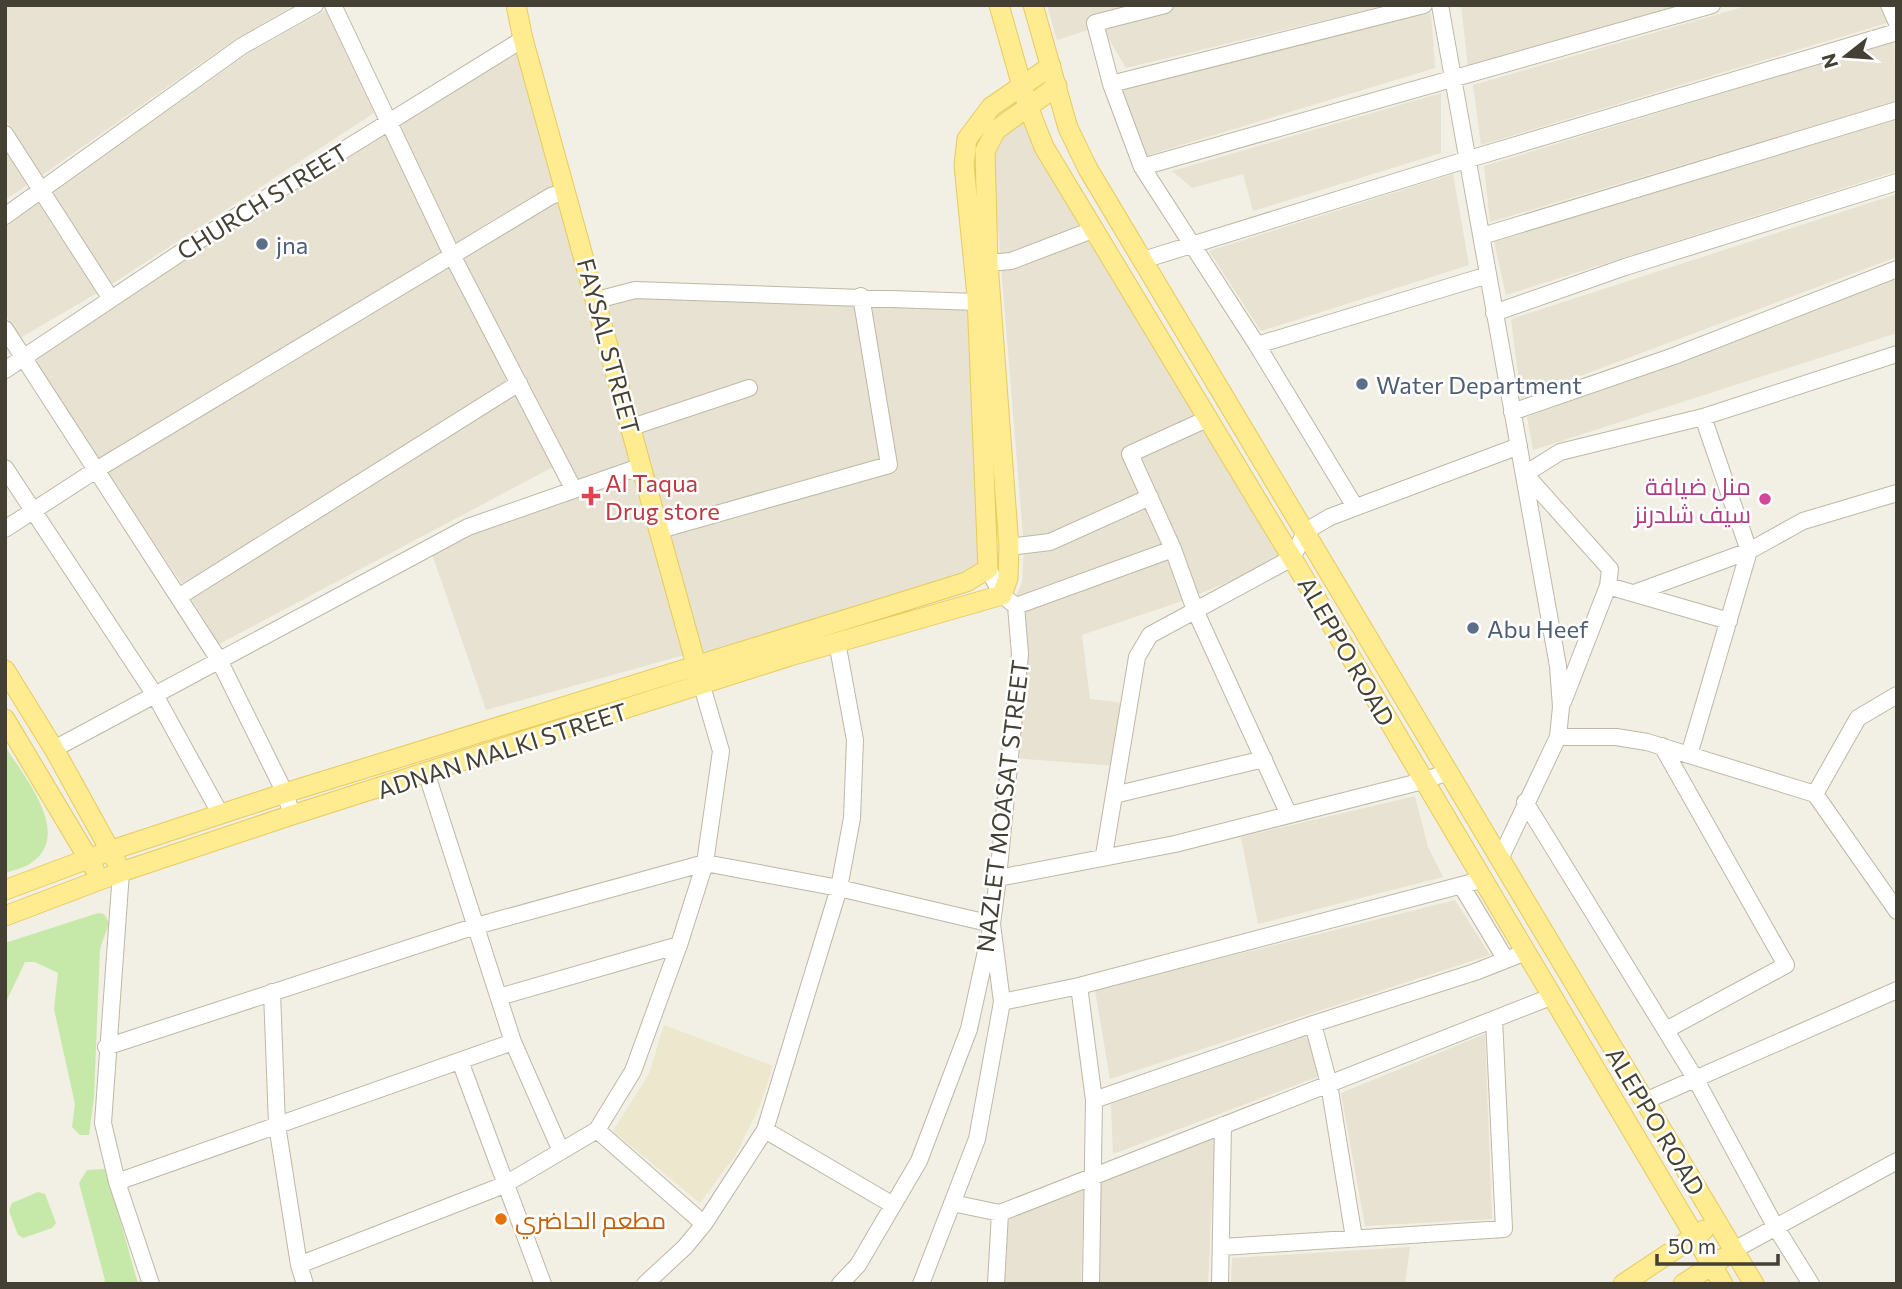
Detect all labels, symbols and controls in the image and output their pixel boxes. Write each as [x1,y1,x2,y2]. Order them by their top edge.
north arrow [1811,21,1881,91]
text: N [1816,51,1842,71]
street label: CHURCH STREET [171,137,353,265]
place label: jna [276,230,308,259]
marker: jna [254,236,270,252]
street label: FAYSAL STREET [572,255,646,437]
place label: Water Department [1376,370,1582,399]
marker: Water Department [1354,376,1370,392]
place label: Al Taqua Drug store [605,468,720,525]
place label: منل ضيافة سيف شلدرنز [1632,471,1751,528]
marker: Al Taqua Drug store [583,488,599,504]
marker: منل ضيافة سيف شلدرنز [1757,491,1773,507]
street label: ALEPPO ROAD [1293,571,1401,731]
place label: Abu Heef [1487,614,1589,643]
marker: Abu Heef [1465,620,1481,636]
street label: NAZLET MOASAT STREET [970,658,1034,954]
street label: ADNAN MALKI STREET [373,696,631,804]
street label: ALEPPO ROAD [1600,1042,1712,1200]
place label: مطعم الحاضري [515,1205,666,1239]
marker: مطعم الحاضري [493,1211,509,1227]
scale bar [1657,1222,1778,1266]
text: 50 m [1668,1233,1716,1258]

